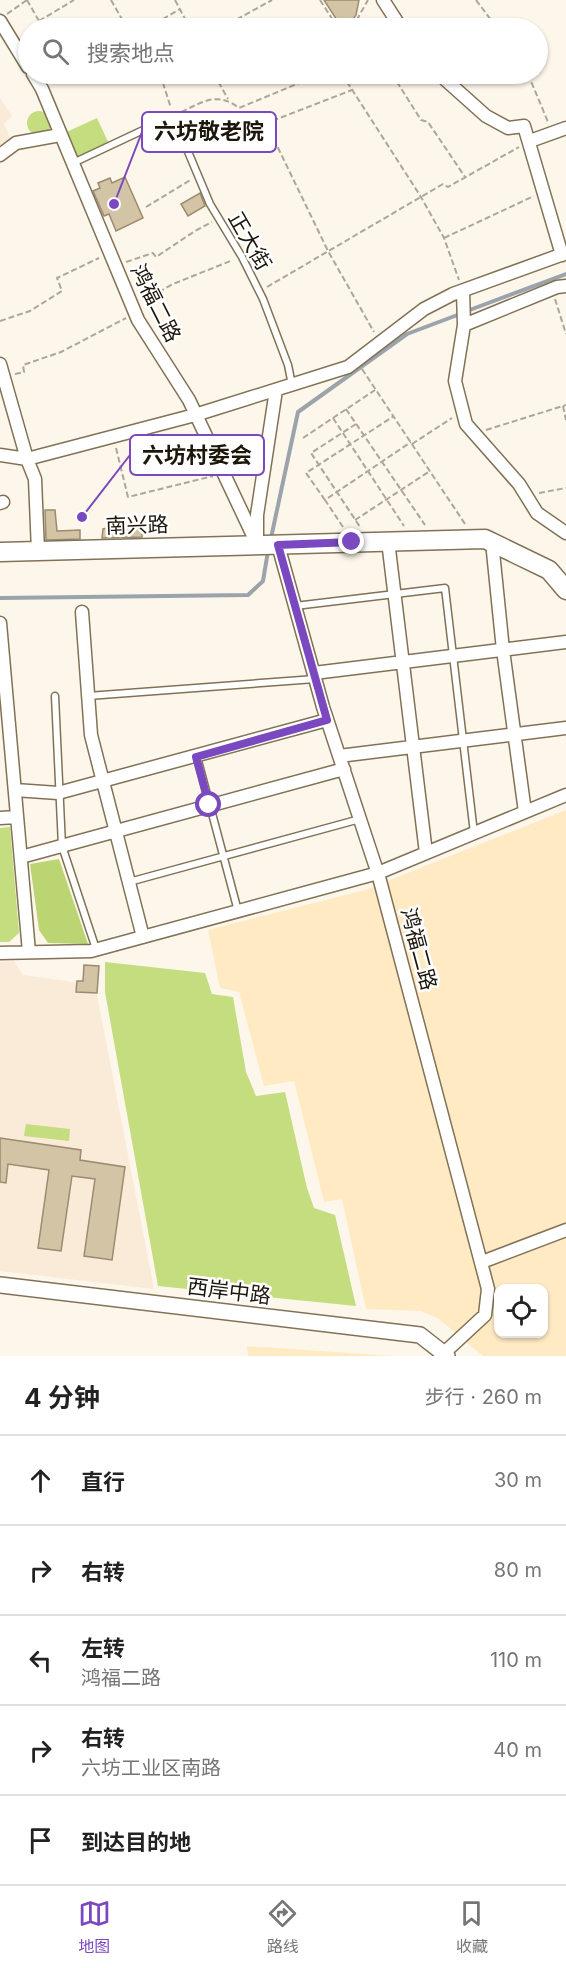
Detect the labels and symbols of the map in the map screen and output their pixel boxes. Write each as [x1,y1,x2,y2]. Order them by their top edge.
callout: 六坊敬老院 [142,112,276,152]
text: 六坊敬老院 [154,118,264,144]
street label: 正大街 [223,207,277,275]
street label: 鸿福二路 [126,260,186,346]
callout: 六坊村委会 [130,435,264,475]
text: 六坊村委会 [142,442,252,468]
street label: 南兴路 [105,511,169,539]
route end [338,528,364,554]
route start [195,791,221,817]
street label: 鸿福二路 [396,905,442,993]
street label: 西岸中路 [186,1273,272,1309]

